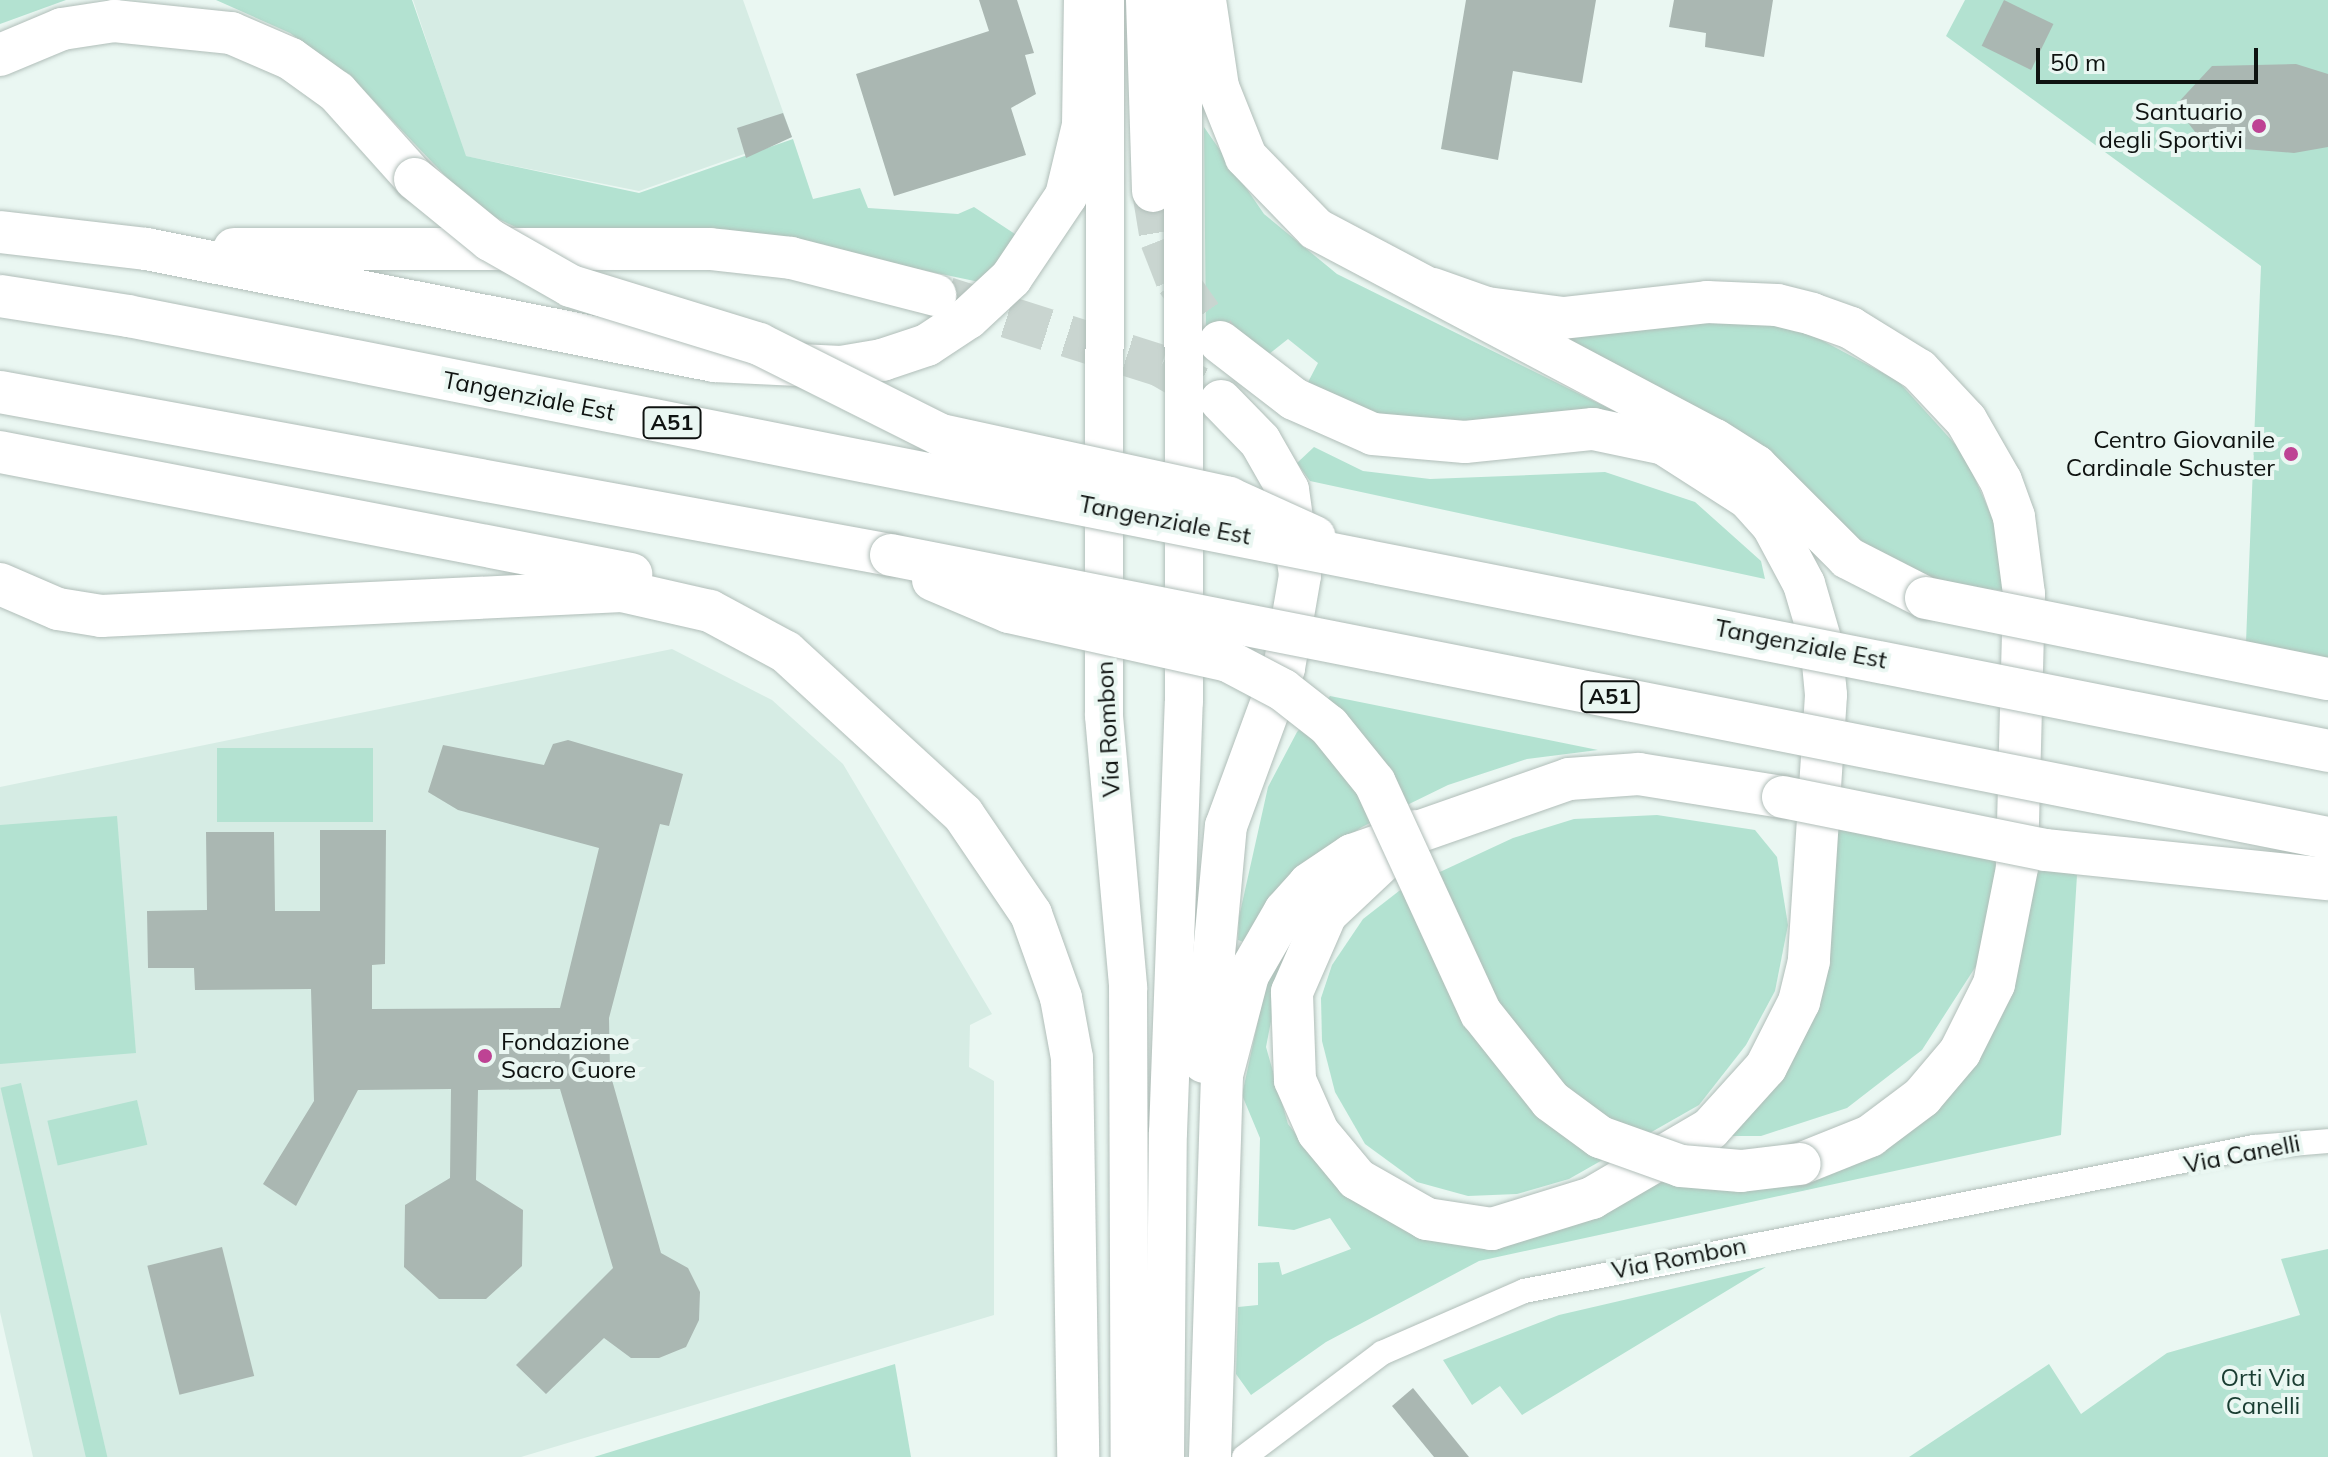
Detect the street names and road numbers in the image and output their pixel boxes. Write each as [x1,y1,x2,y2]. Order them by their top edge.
street label: Tangenziale Est [441,365,617,427]
road number: A51 [642,405,702,441]
street label: Tangenziale Est [1077,489,1253,551]
street label: Tangenziale Est [1713,613,1889,675]
street label: Via Rombon [1090,660,1126,798]
road number: A51 [1580,679,1640,715]
street label: Via Canelli [2181,1129,2303,1179]
street label: Via Rombon [1609,1231,1749,1285]

